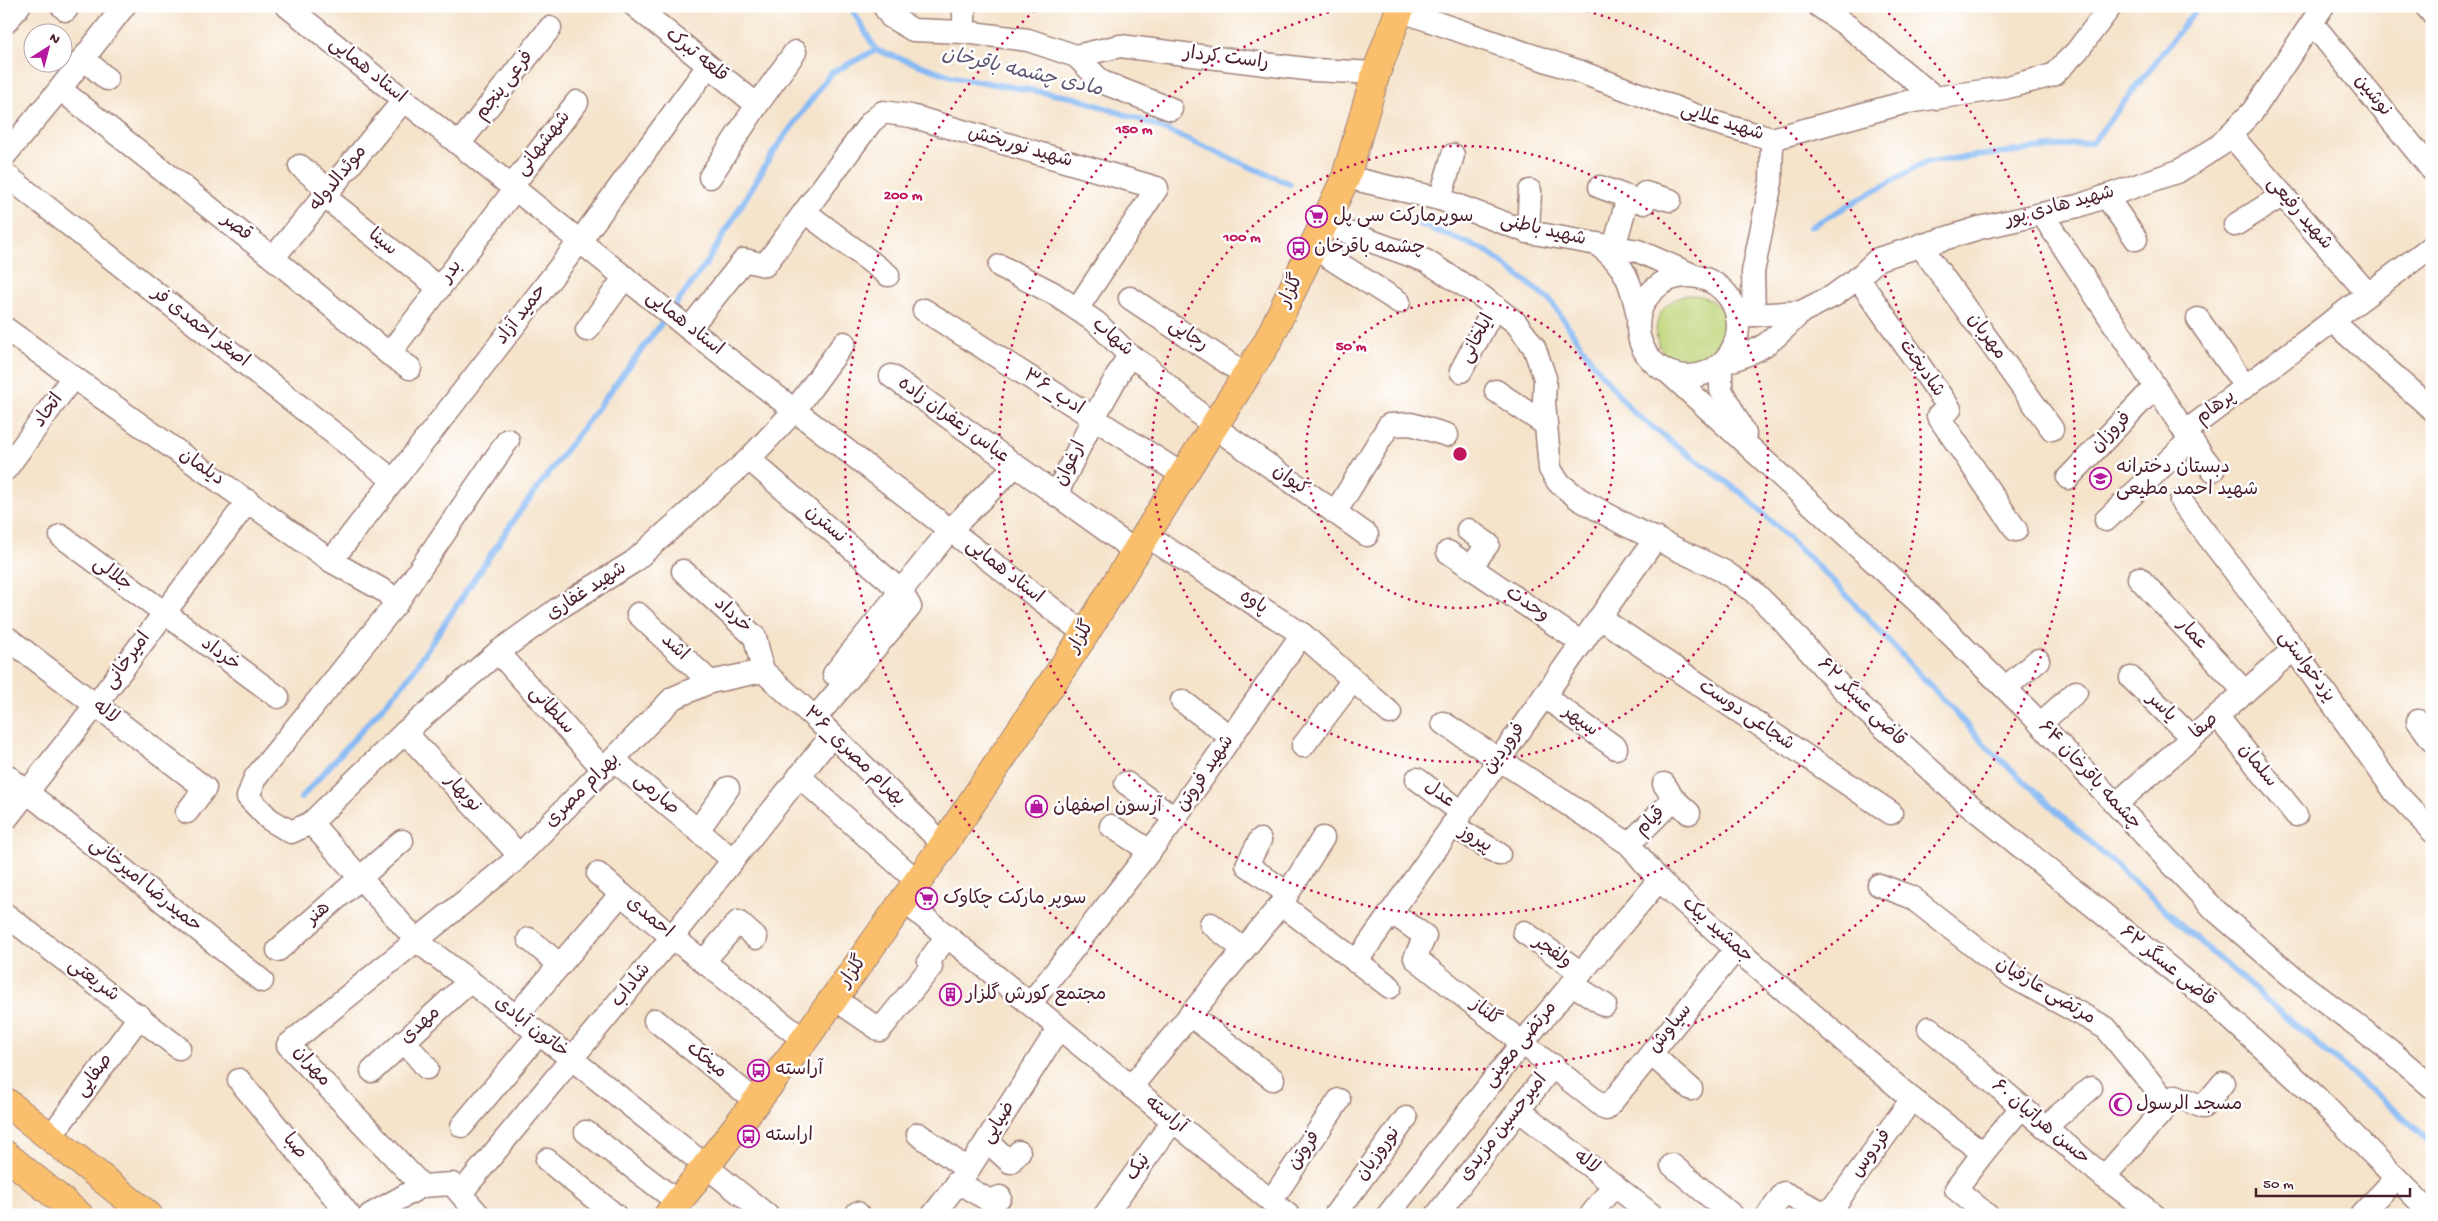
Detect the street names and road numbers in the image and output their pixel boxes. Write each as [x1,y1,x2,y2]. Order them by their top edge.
street label: قلعه تبرک [660,24,732,88]
street label: استاد همایی [324,33,410,109]
street label: راست کردار [1180,42,1270,76]
street label: فرعی پنجم [471,47,539,125]
street label: نوشین [2348,70,2396,122]
street label: شهید علایی [1677,99,1767,147]
street label: شهشهانی [511,107,577,181]
street label: شهید نوربخش [965,122,1075,174]
street label: موئدالدوله [305,141,373,217]
street label: شهید رفیعی [2261,173,2337,255]
street label: شهید هادی پور [2001,181,2117,233]
street label: قصر [215,208,256,247]
street label: شهید باطنی [1498,210,1588,252]
street label: سینا [363,224,401,262]
street label: بدر [435,256,468,289]
street label: گلزار [1272,270,1310,313]
street label: حمید آزاد [490,279,553,350]
street label: اصغر احمدی فر [145,281,253,373]
street label: استاد همایی [640,286,728,362]
street label: مهربان [1961,309,2011,365]
street label: ایلخانی [1456,310,1500,368]
street label: شهاب [1087,314,1137,362]
street label: رجایی [1164,314,1212,358]
street label: شادبخت [1893,336,1949,402]
street label: ۳۶_ادب [1018,365,1088,421]
street label: عباس زعفران زاده [893,373,1013,469]
street label: پرهام [2192,386,2240,430]
street label: اتحاد [29,389,69,433]
street label: فروزان [2087,408,2137,458]
street label: ارغوان [1050,438,1092,490]
street label: دیلمان [174,444,228,492]
street label: کیوان [1267,460,1313,502]
street label: نسترن [800,501,850,549]
street label: استاد همایی [960,534,1048,610]
street label: جلالی [88,553,136,597]
street label: شهید غفاری [543,558,631,626]
street label: وحدت [1501,582,1553,628]
street label: پاوه [1235,586,1271,620]
street label: خرداد [708,593,756,639]
street label: عمار [2171,613,2213,656]
street label: گلزار [1061,615,1101,659]
street label: یزدخواستی [2272,627,2340,707]
street label: امیرخانی [100,628,156,694]
street label: اشد [655,629,693,667]
street label: خرداد [196,633,244,677]
street label: قاضی عسگر ۶۲ [1812,652,1912,752]
street label: شجاعی دوست [1694,675,1798,757]
street label: سلطانی [523,682,579,740]
street label: یاسر [2140,687,2181,728]
street label: لاله [87,696,123,730]
street label: سپهر [1556,700,1602,743]
street label: ۳۶_بهرام مصری [798,702,910,812]
street label: صفا [2186,709,2224,745]
street label: چشمه باقرخان ۶۴ [2032,716,2146,836]
street label: فروردین [1479,719,1531,779]
street label: شهید فروتن [1172,731,1240,817]
street label: سلمان [2232,739,2282,793]
street label: بهرام مصری [541,749,625,833]
street label: نوبهار [438,769,485,818]
street label: صارمی [628,769,684,821]
street label: عدل [1419,776,1459,814]
street label: قیام [1631,802,1671,842]
street label: پیروز [1452,820,1496,859]
street label: حمیدرضا امیرخانی [84,834,206,938]
street label: احمدی [621,892,677,944]
street label: جمشید بیک [1676,893,1758,969]
street label: هنر [301,897,336,932]
street label: قاضی عسگر ۶۲ [2115,920,2221,1013]
street label: ولفجر [1526,930,1576,975]
street label: گلزار [832,950,873,994]
street label: مرتضی عارفیان [1991,953,2099,1031]
street label: شریعتی [63,954,123,1008]
street label: شاداب [607,959,657,1013]
street label: خاتون آبادی [489,990,574,1064]
street label: گلناز [1464,991,1506,1032]
street label: مرتضی معینی [1479,997,1563,1093]
street label: سیاوش [1644,1000,1698,1058]
street label: مهدی [396,1002,446,1050]
street label: میخک [681,1038,731,1084]
street label: مهران [287,1042,335,1092]
street label: صفایی [71,1050,119,1102]
street label: امیرحسین مزیدی [1455,1070,1553,1186]
street label: حسن هراتیان ۶۰ [1986,1075,2094,1171]
street label: آراسته [1139,1089,1193,1140]
street label: ضیایی [977,1098,1021,1148]
street label: نوروزیان [1351,1122,1407,1186]
street label: فردوس [1847,1125,1897,1183]
street label: فروتن [1284,1127,1326,1175]
street label: صبا [277,1129,311,1165]
street label: لاله [1568,1146,1604,1180]
street label: نیک [1121,1150,1157,1186]

